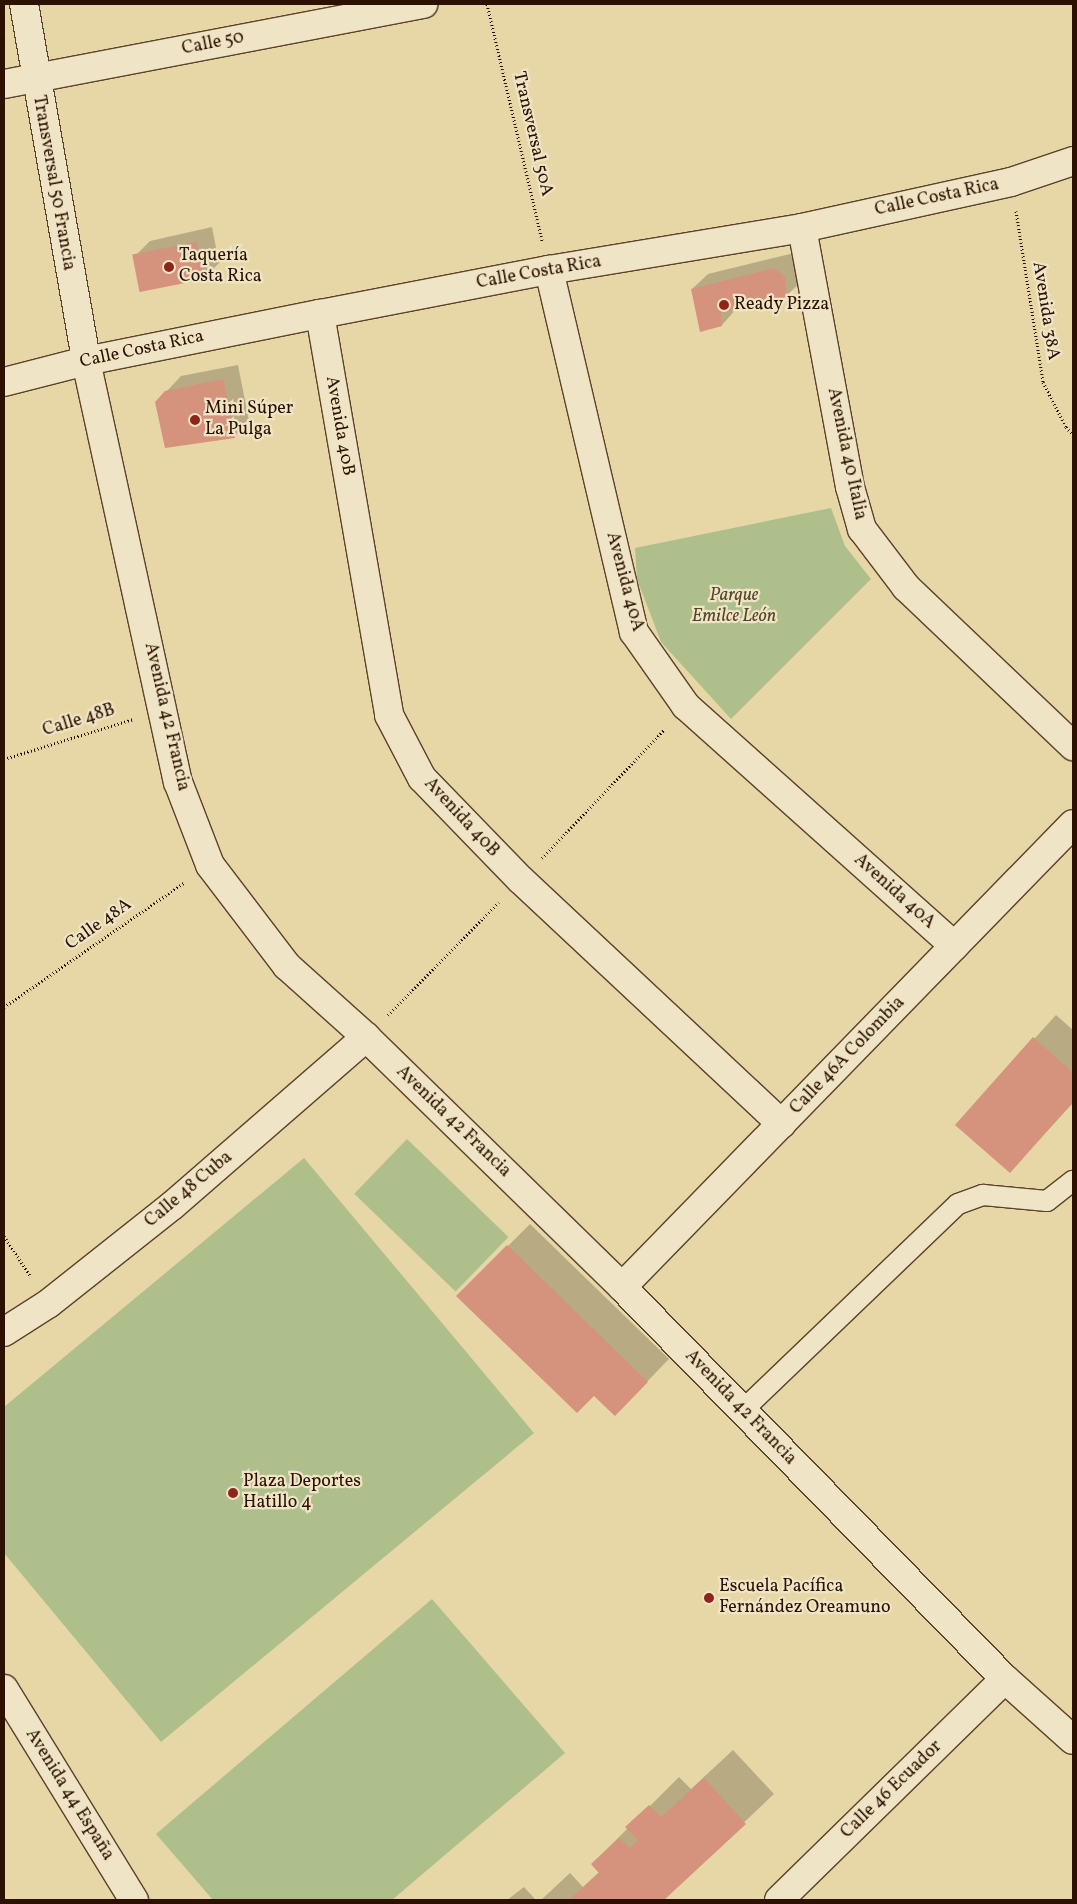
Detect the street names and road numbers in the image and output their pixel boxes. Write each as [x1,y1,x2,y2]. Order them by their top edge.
street label: Calle 50 [180,27,246,61]
street label: Transversal 50A [507,70,557,198]
street label: Transversal 50 Francia [27,94,79,272]
street label: Calle Costa Rica [873,174,1001,222]
street label: Calle Costa Rica [475,251,603,295]
street label: Avenida 38A [1027,260,1063,362]
street label: Calle Costa Rica [78,326,206,374]
street label: Avenida 40B [320,375,358,477]
street label: Avenida 40 Italia [821,386,871,522]
street label: Avenida 40A [600,530,648,634]
street label: Avenida 42 Francia [138,641,194,793]
street label: Calle 48B [40,700,118,742]
street label: Avenida 40B [419,774,503,862]
street label: Avenida 40A [849,850,939,934]
street label: Calle 48A [62,894,136,956]
street label: Calle 46A Colombia [786,992,910,1120]
street label: Avenida 42 Francia [391,1062,515,1182]
street label: Calle 48 Cuba [141,1147,237,1233]
street label: Avenida 42 Francia [680,1346,800,1470]
street label: Avenida 44 España [20,1725,118,1865]
street label: Calle 46 Ecuador [837,1736,947,1844]

